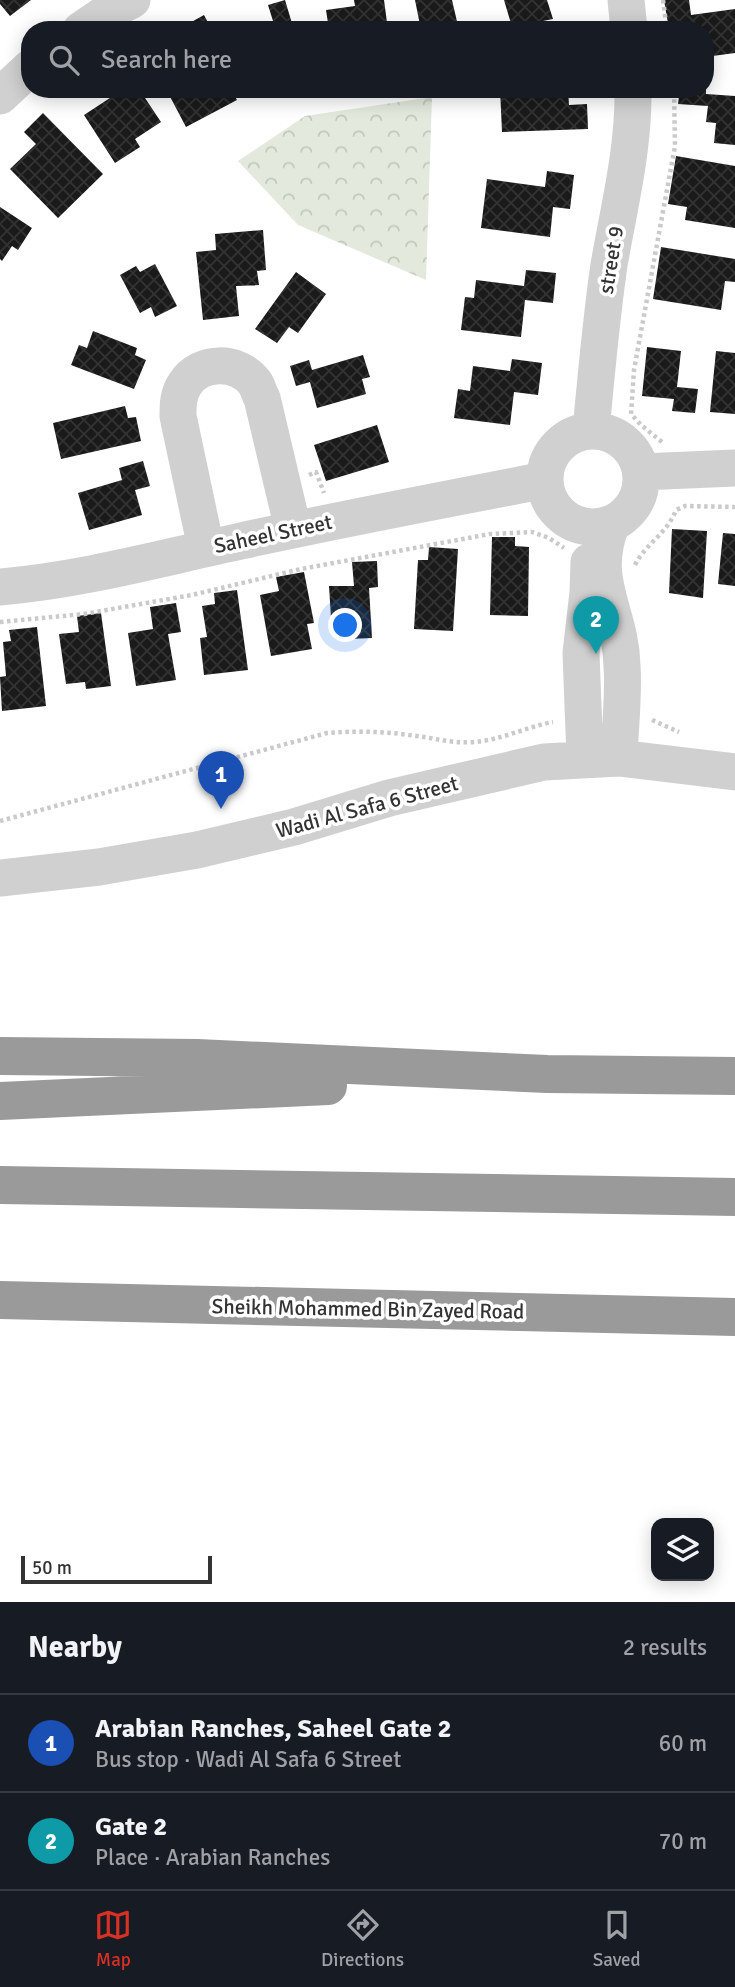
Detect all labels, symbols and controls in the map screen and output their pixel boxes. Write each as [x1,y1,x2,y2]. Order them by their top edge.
search box [21,21,714,98]
icon: search [45,41,83,79]
text: Search here [101,44,232,76]
street label: street 9 [593,224,629,296]
street label: Saheel Street [211,509,335,559]
pin: 2 [573,596,619,654]
your location [328,608,362,642]
pin: 1 [198,751,244,809]
street label: Wadi Al Safa 6 Street [273,770,461,844]
street label: Sheikh Mohammed Bin Zayed Road [211,1293,525,1325]
map controls [651,1518,714,1581]
button: layers [651,1518,714,1581]
scale bar [21,1553,212,1585]
text: 50 m [32,1556,72,1580]
text: Nearby [28,1629,122,1666]
text: 2 results [623,1633,707,1662]
text: Arabian Ranches, Saheel Gate 2 [95,1713,452,1745]
text: 1 [45,1729,57,1758]
text: 60 m [659,1729,707,1758]
text: Bus stop · Wadi Al Safa 6 Street [95,1745,401,1774]
text: Gate 2 [95,1811,167,1843]
text: 2 [45,1827,57,1856]
text: 70 m [659,1827,707,1856]
text: Place · Arabian Ranches [95,1843,330,1872]
tab: Map [94,1906,132,1972]
tab: Directions [321,1906,404,1972]
tab: Saved [593,1906,641,1972]

